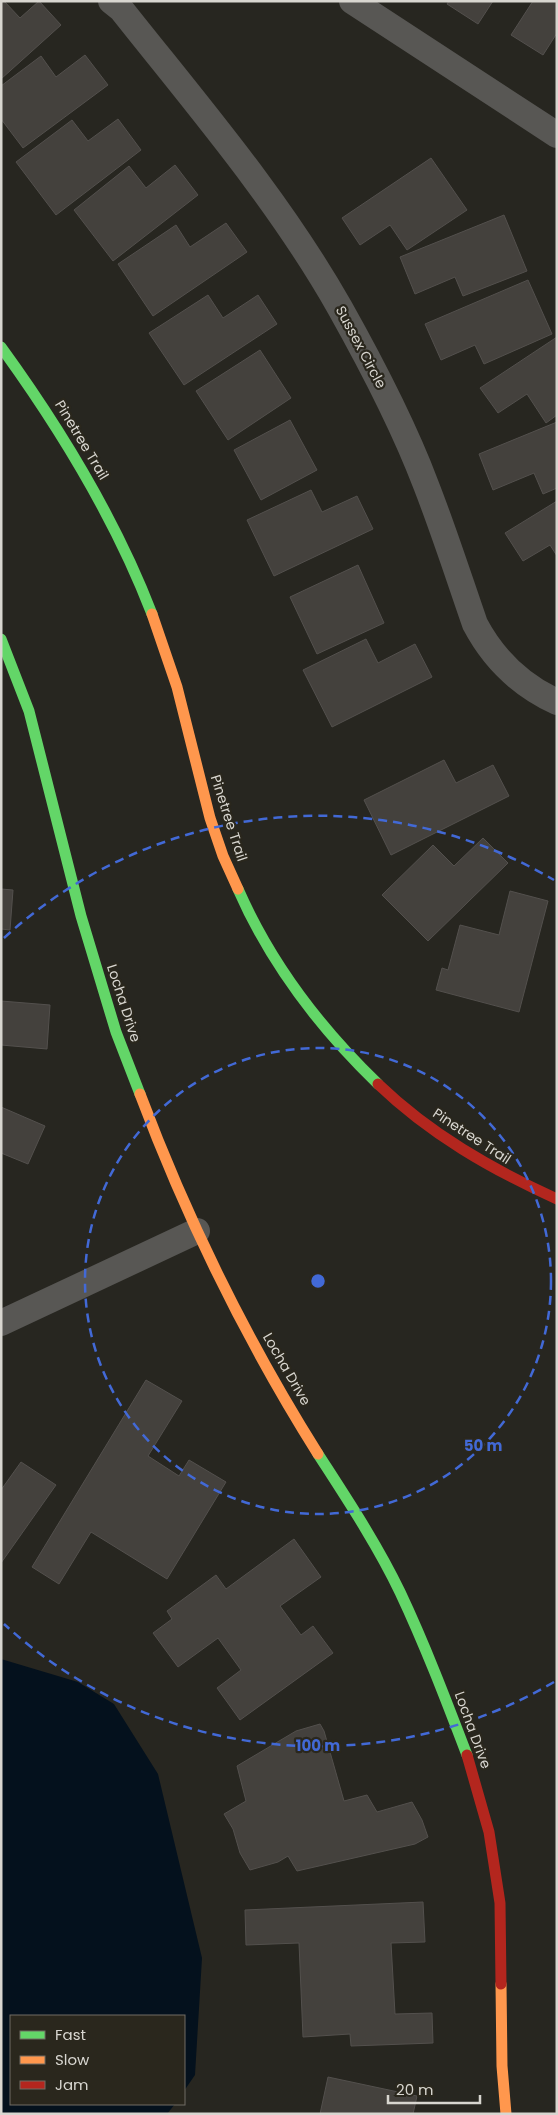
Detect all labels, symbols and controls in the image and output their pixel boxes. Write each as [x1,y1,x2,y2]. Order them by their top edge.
street label: Sussex Circle [331,302,391,392]
street label: Pinetree Trail [50,396,114,484]
street label: Pinetree Trail [206,772,252,864]
street label: Locha Drive [102,961,146,1045]
street label: Pinetree Trail [429,1103,515,1169]
centre of rings [309,1272,327,1290]
street label: Locha Drive [258,1329,316,1409]
text: 50 m [464,1435,502,1456]
street label: Locha Drive [450,1689,496,1772]
text: 100 m [296,1735,340,1756]
legend [10,2015,185,2105]
text: Fast [55,2024,86,2045]
text: Slow [55,2049,90,2070]
scale bar [388,2072,480,2104]
text: Jam [55,2074,89,2095]
text: 20 m [396,2079,434,2100]

